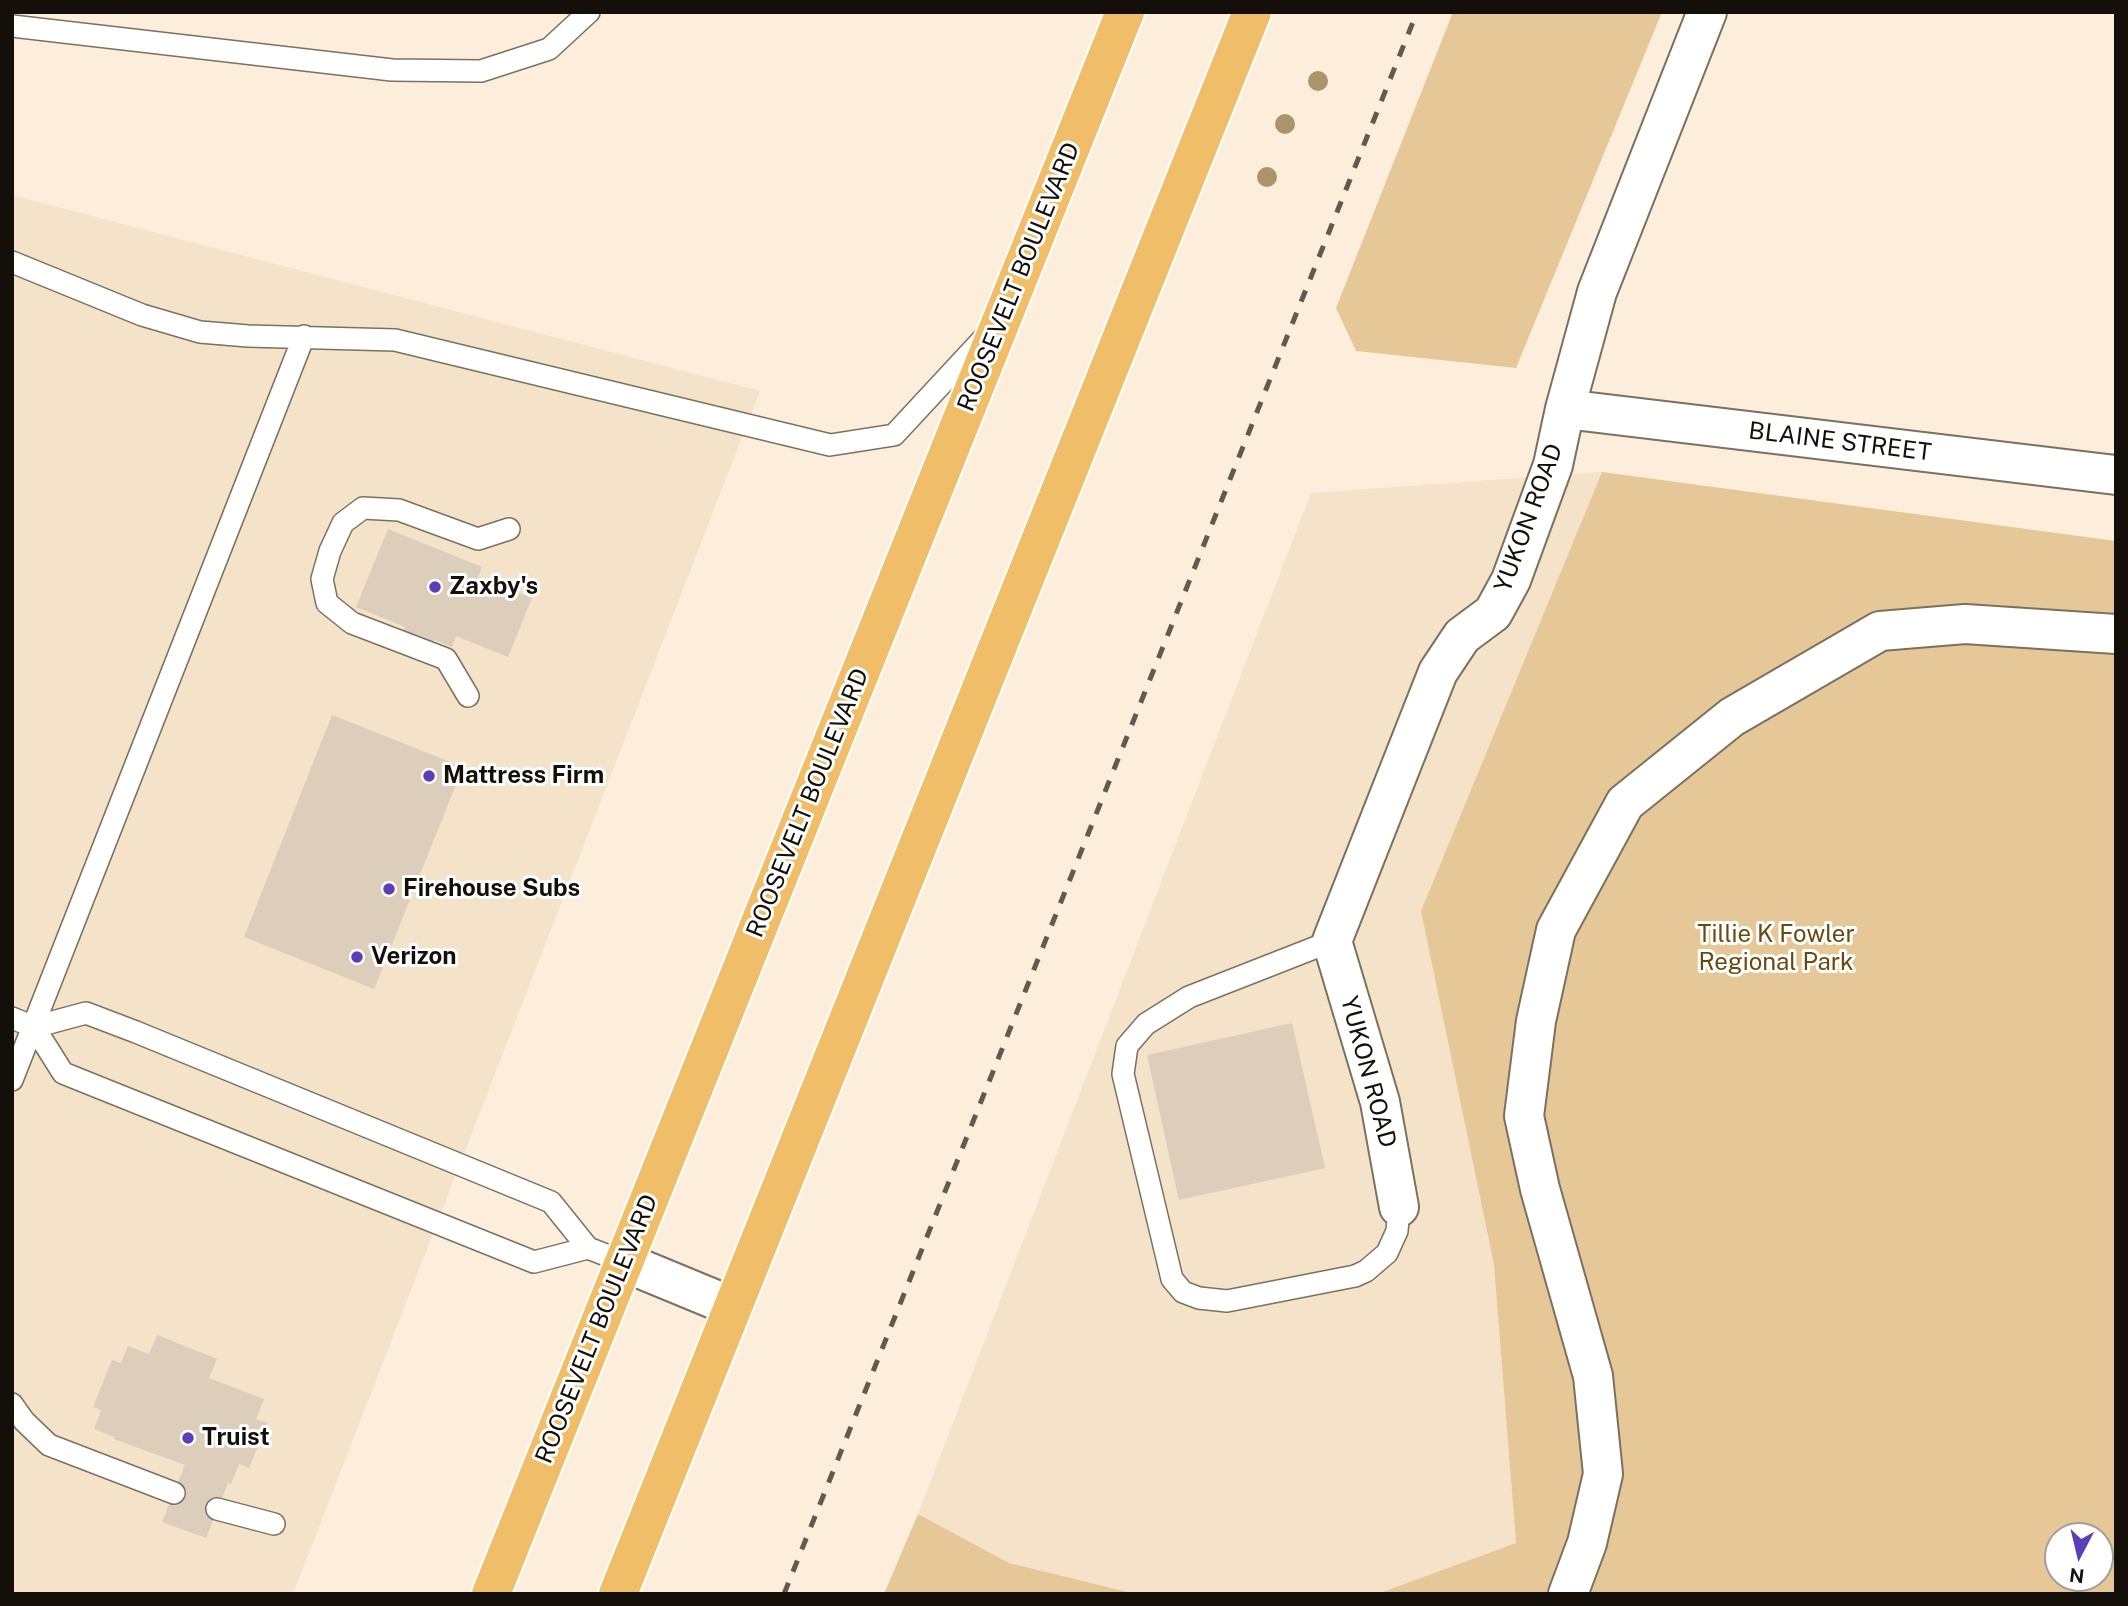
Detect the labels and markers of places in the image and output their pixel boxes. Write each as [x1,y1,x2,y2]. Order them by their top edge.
place label: Zaxby's [449,573,538,601]
marker: Zaxby's [427,579,443,595]
place label: Mattress Firm [443,762,604,790]
marker: Mattress Firm [421,768,437,784]
place label: Firehouse Subs [403,875,580,903]
marker: Firehouse Subs [381,881,397,897]
place label: Verizon [371,943,456,971]
marker: Verizon [349,949,365,965]
place label: Truist [202,1424,270,1452]
marker: Truist [180,1430,196,1446]

